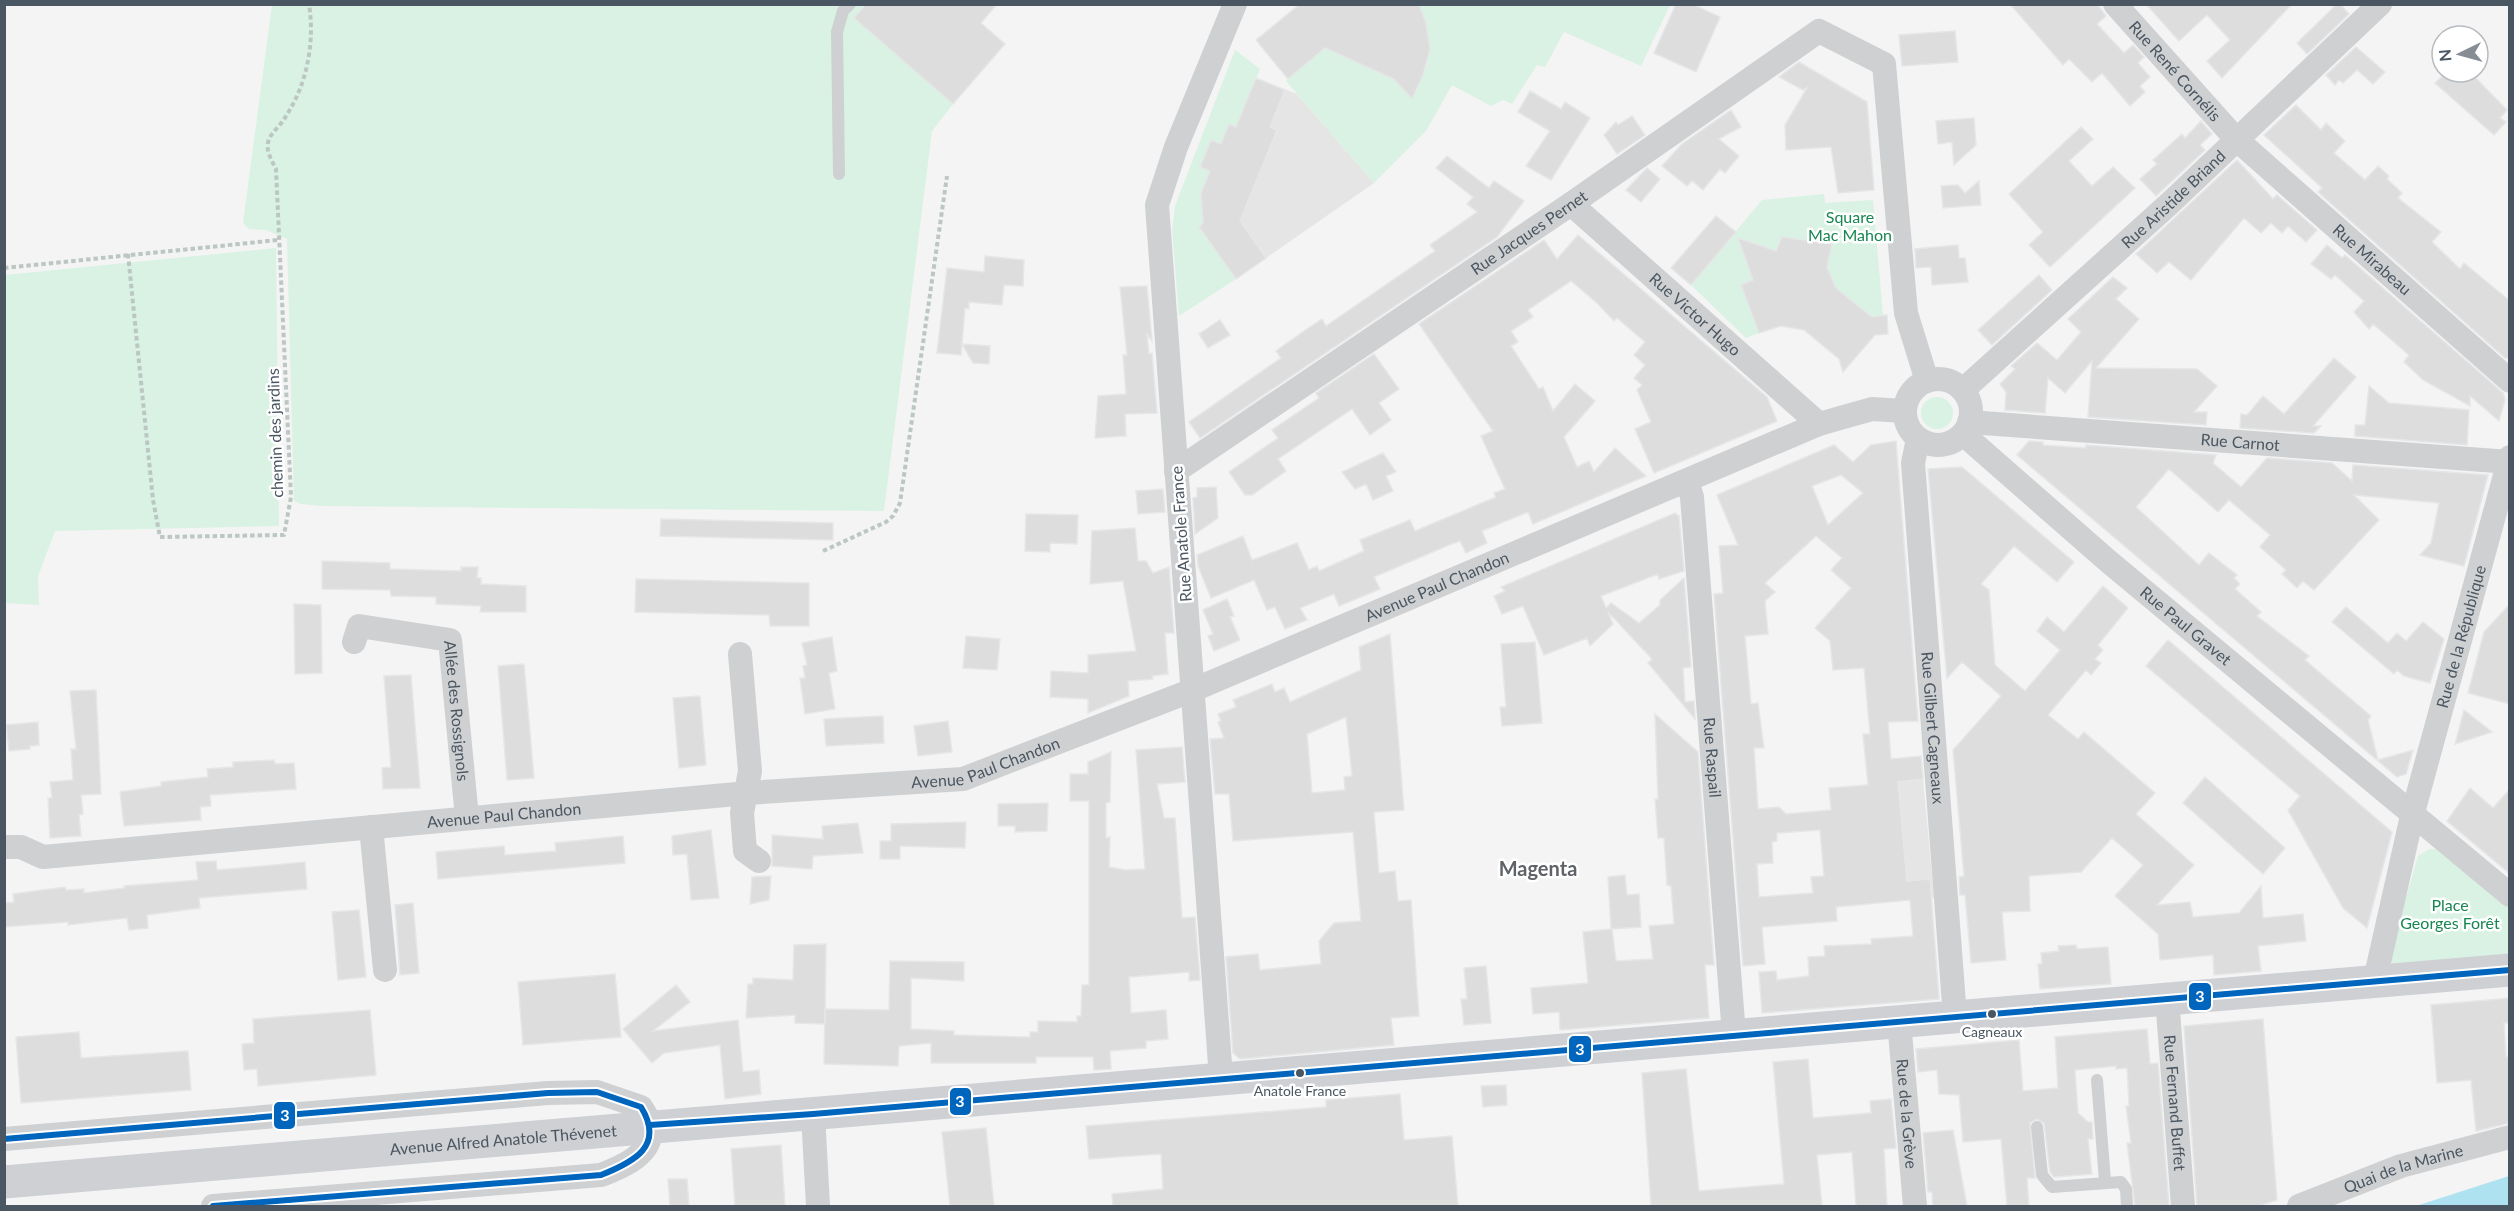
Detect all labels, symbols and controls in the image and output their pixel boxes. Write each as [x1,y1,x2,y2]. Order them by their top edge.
street label: Rue René Cornélis [2126,17,2225,125]
north arrow [2430,24,2490,84]
text: N [2435,48,2455,62]
street label: Rue Aristide Briand [2117,146,2229,252]
street label: Rue Jacques Pernet [1467,186,1591,278]
park label: Square Mac Mahon [1808,207,1892,244]
street label: Rue Mirabeau [2330,219,2415,298]
street label: Rue Victor Hugo [1646,268,1745,359]
street label: chemin des jardins [263,368,286,498]
street label: Rue Carnot [2200,429,2281,454]
street label: Rue Anatole France [1166,465,1195,603]
street label: Avenue Paul Chandon [1362,547,1512,625]
street label: Rue de la République [2432,563,2489,710]
street label: Rue Paul Gravet [2137,582,2236,669]
street label: Allée des Rossignols [441,640,473,782]
street label: Rue Gilbert Cagneaux [1918,651,1949,805]
street label: Rue Raspail [1700,717,1725,798]
street label: Avenue Paul Chandon [911,733,1062,791]
street label: Avenue Paul Chandon [426,798,582,831]
district label: Magenta [1499,856,1577,880]
park label: Place Georges Forêt [2400,895,2500,932]
line badge: 3 [2188,982,2212,1011]
text: 3 [2195,986,2205,1005]
marker: Cagneaux [1986,1008,1998,1020]
place label: Cagneaux [1962,1023,2022,1040]
street label: Rue Fernand Buffet [2161,1034,2190,1172]
line badge: 3 [1568,1035,1592,1063]
text: 3 [1575,1039,1585,1058]
street label: Rue de la Grève [1893,1058,1922,1169]
marker: Anatole France [1294,1067,1306,1079]
place label: Anatole France [1254,1082,1346,1099]
line badge: 3 [949,1087,972,1116]
text: 3 [955,1091,965,1110]
line badge: 3 [273,1101,296,1130]
text: 3 [280,1105,290,1124]
street label: Avenue Alfred Anatole Thévenet [389,1120,618,1158]
street label: Quai de la Marine [2341,1140,2465,1197]

